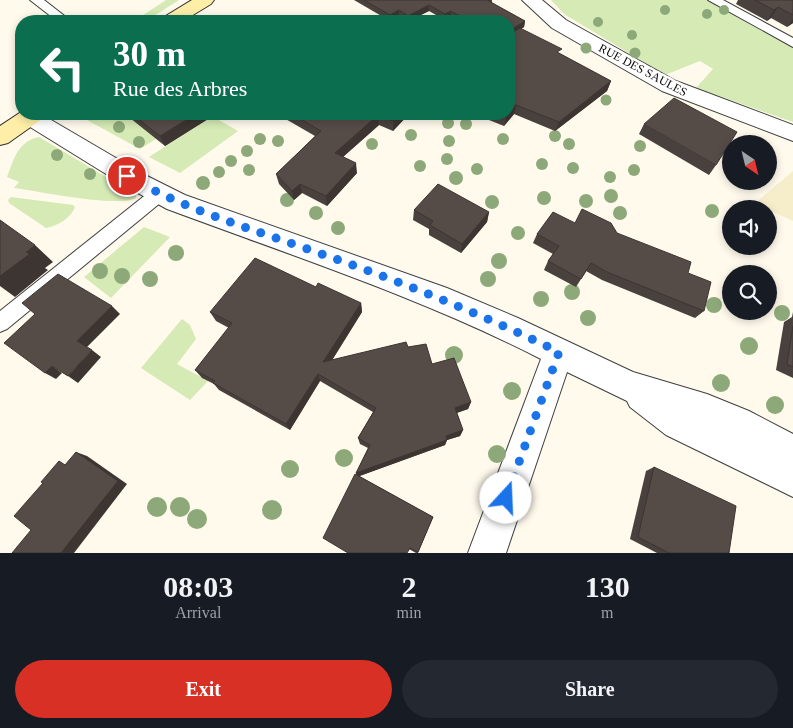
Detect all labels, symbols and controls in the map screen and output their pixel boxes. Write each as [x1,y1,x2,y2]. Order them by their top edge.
icon: left [30,35,95,100]
text: 30 m [113,35,186,74]
street label: RUE DES SAULES [596,41,690,99]
text: Rue des Arbres [113,76,247,101]
north arrow [722,135,778,190]
map controls [722,135,777,320]
pin [106,155,148,197]
icon: arrive [113,162,141,190]
button: sound [722,200,777,255]
button: search [722,265,777,320]
position arrow [479,471,531,523]
text: 08:03 [163,570,233,603]
text: 2 [401,570,416,603]
text: 130 [585,570,630,603]
text: Arrival [175,604,221,621]
text: min [397,604,421,621]
text: m [601,604,613,621]
button: Exit [15,660,392,718]
button: Share [402,660,778,718]

